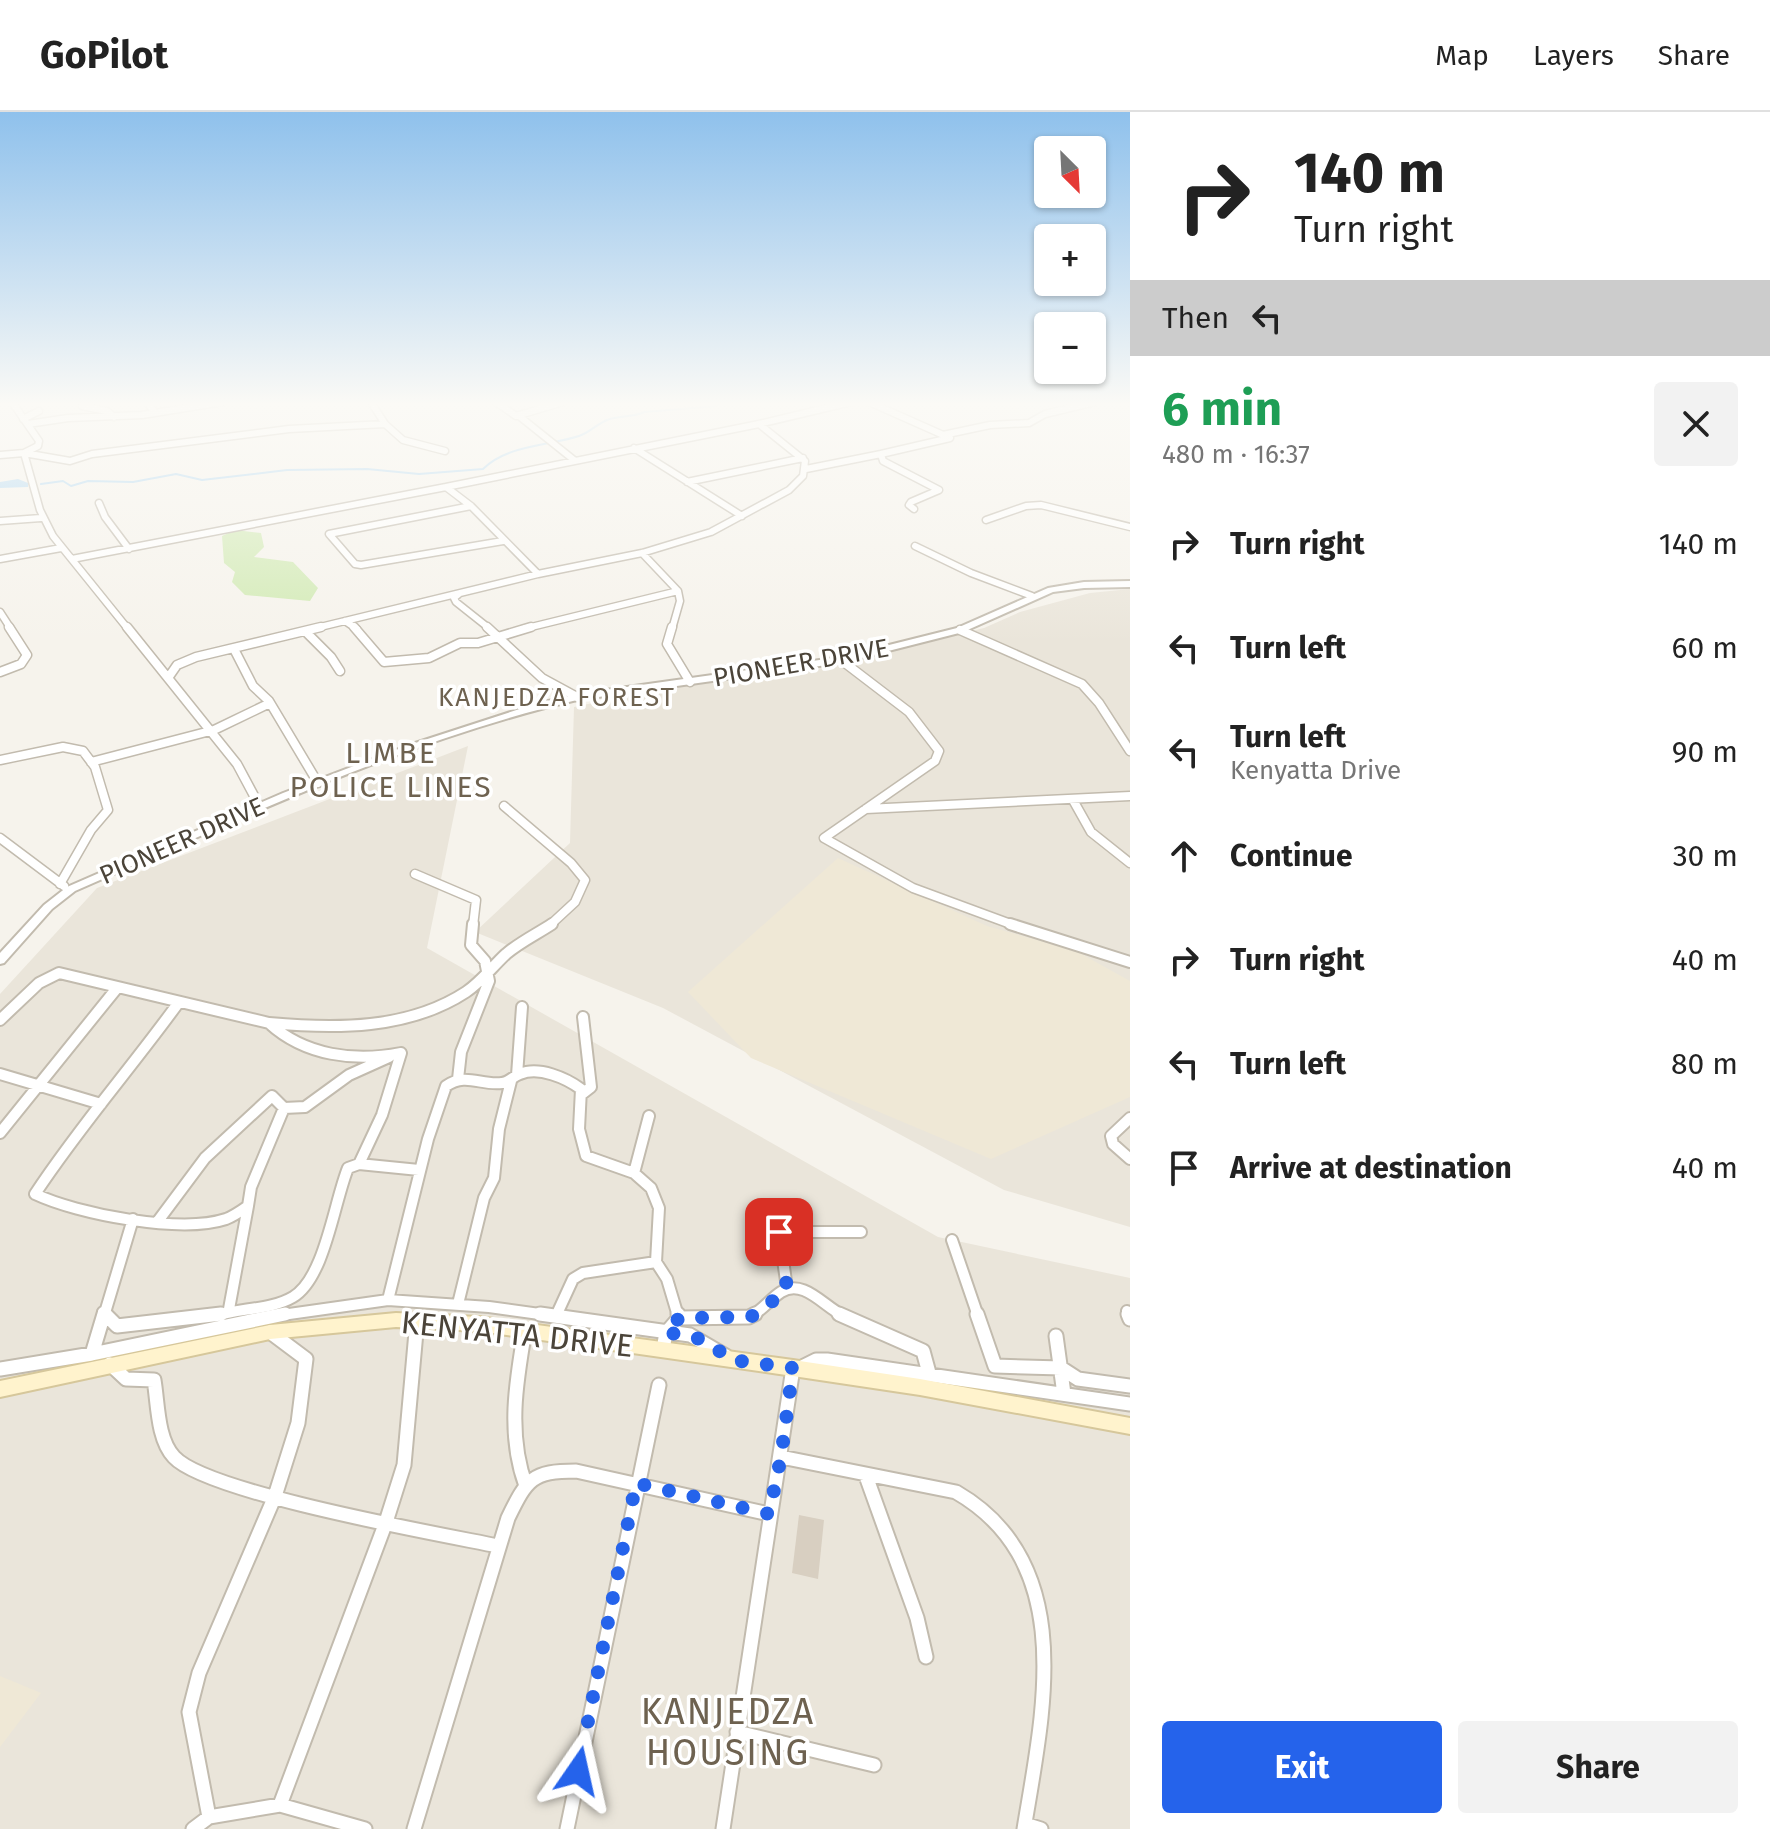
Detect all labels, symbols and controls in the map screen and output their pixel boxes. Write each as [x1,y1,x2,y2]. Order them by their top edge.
text: GoPilot [40,32,168,78]
text: Map [1435,39,1489,72]
text: Layers [1533,39,1614,72]
text: Share [1658,39,1730,72]
north arrow [1034,136,1106,208]
map controls [1034,136,1106,384]
text: 140 m [1294,140,1445,207]
icon: right [1162,144,1266,248]
text: Turn right [1294,208,1454,252]
button: + [1034,224,1106,296]
icon: left [1245,296,1289,340]
text: Then [1162,300,1229,336]
button: − [1034,312,1106,384]
text: 6 min [1162,380,1282,438]
button: close [1654,382,1738,466]
text: 480 m · 16:37 [1162,439,1310,470]
icon: right [1162,522,1206,566]
text: Turn right [1230,526,1365,562]
text: 140 m [1659,526,1738,562]
icon: left [1162,626,1206,670]
text: Turn left [1230,630,1346,666]
text: 60 m [1672,630,1738,666]
street label: PIONEER DRIVE [711,632,891,694]
district label: KANJEDZA FOREST [438,682,676,713]
text: Turn left [1230,719,1346,755]
icon: left [1162,730,1206,774]
text: 90 m [1672,734,1738,770]
district label: LIMBE POLICE LINES [289,735,493,805]
text: Kenyatta Drive [1230,755,1401,786]
street label: PIONEER DRIVE [95,791,269,891]
icon: ahead [1162,834,1206,878]
text: Continue [1230,838,1353,874]
text: 30 m [1673,838,1738,874]
icon: right [1162,938,1206,982]
text: Turn right [1230,942,1365,978]
text: 40 m [1672,942,1738,978]
icon: left [1162,1042,1206,1086]
text: Turn left [1230,1046,1346,1082]
text: 80 m [1671,1046,1738,1082]
icon: arrive [1162,1146,1206,1190]
text: Arrive at destination [1230,1150,1512,1186]
text: 40 m [1672,1150,1738,1186]
pin [745,1198,813,1266]
icon: arrive [757,1210,801,1254]
street label: KENYATTA DRIVE [399,1303,635,1365]
district label: KANJEDZA HOUSING [641,1690,815,1775]
button: Exit [1162,1721,1442,1813]
button: Share [1458,1721,1738,1813]
position arrow [536,1729,620,1813]

